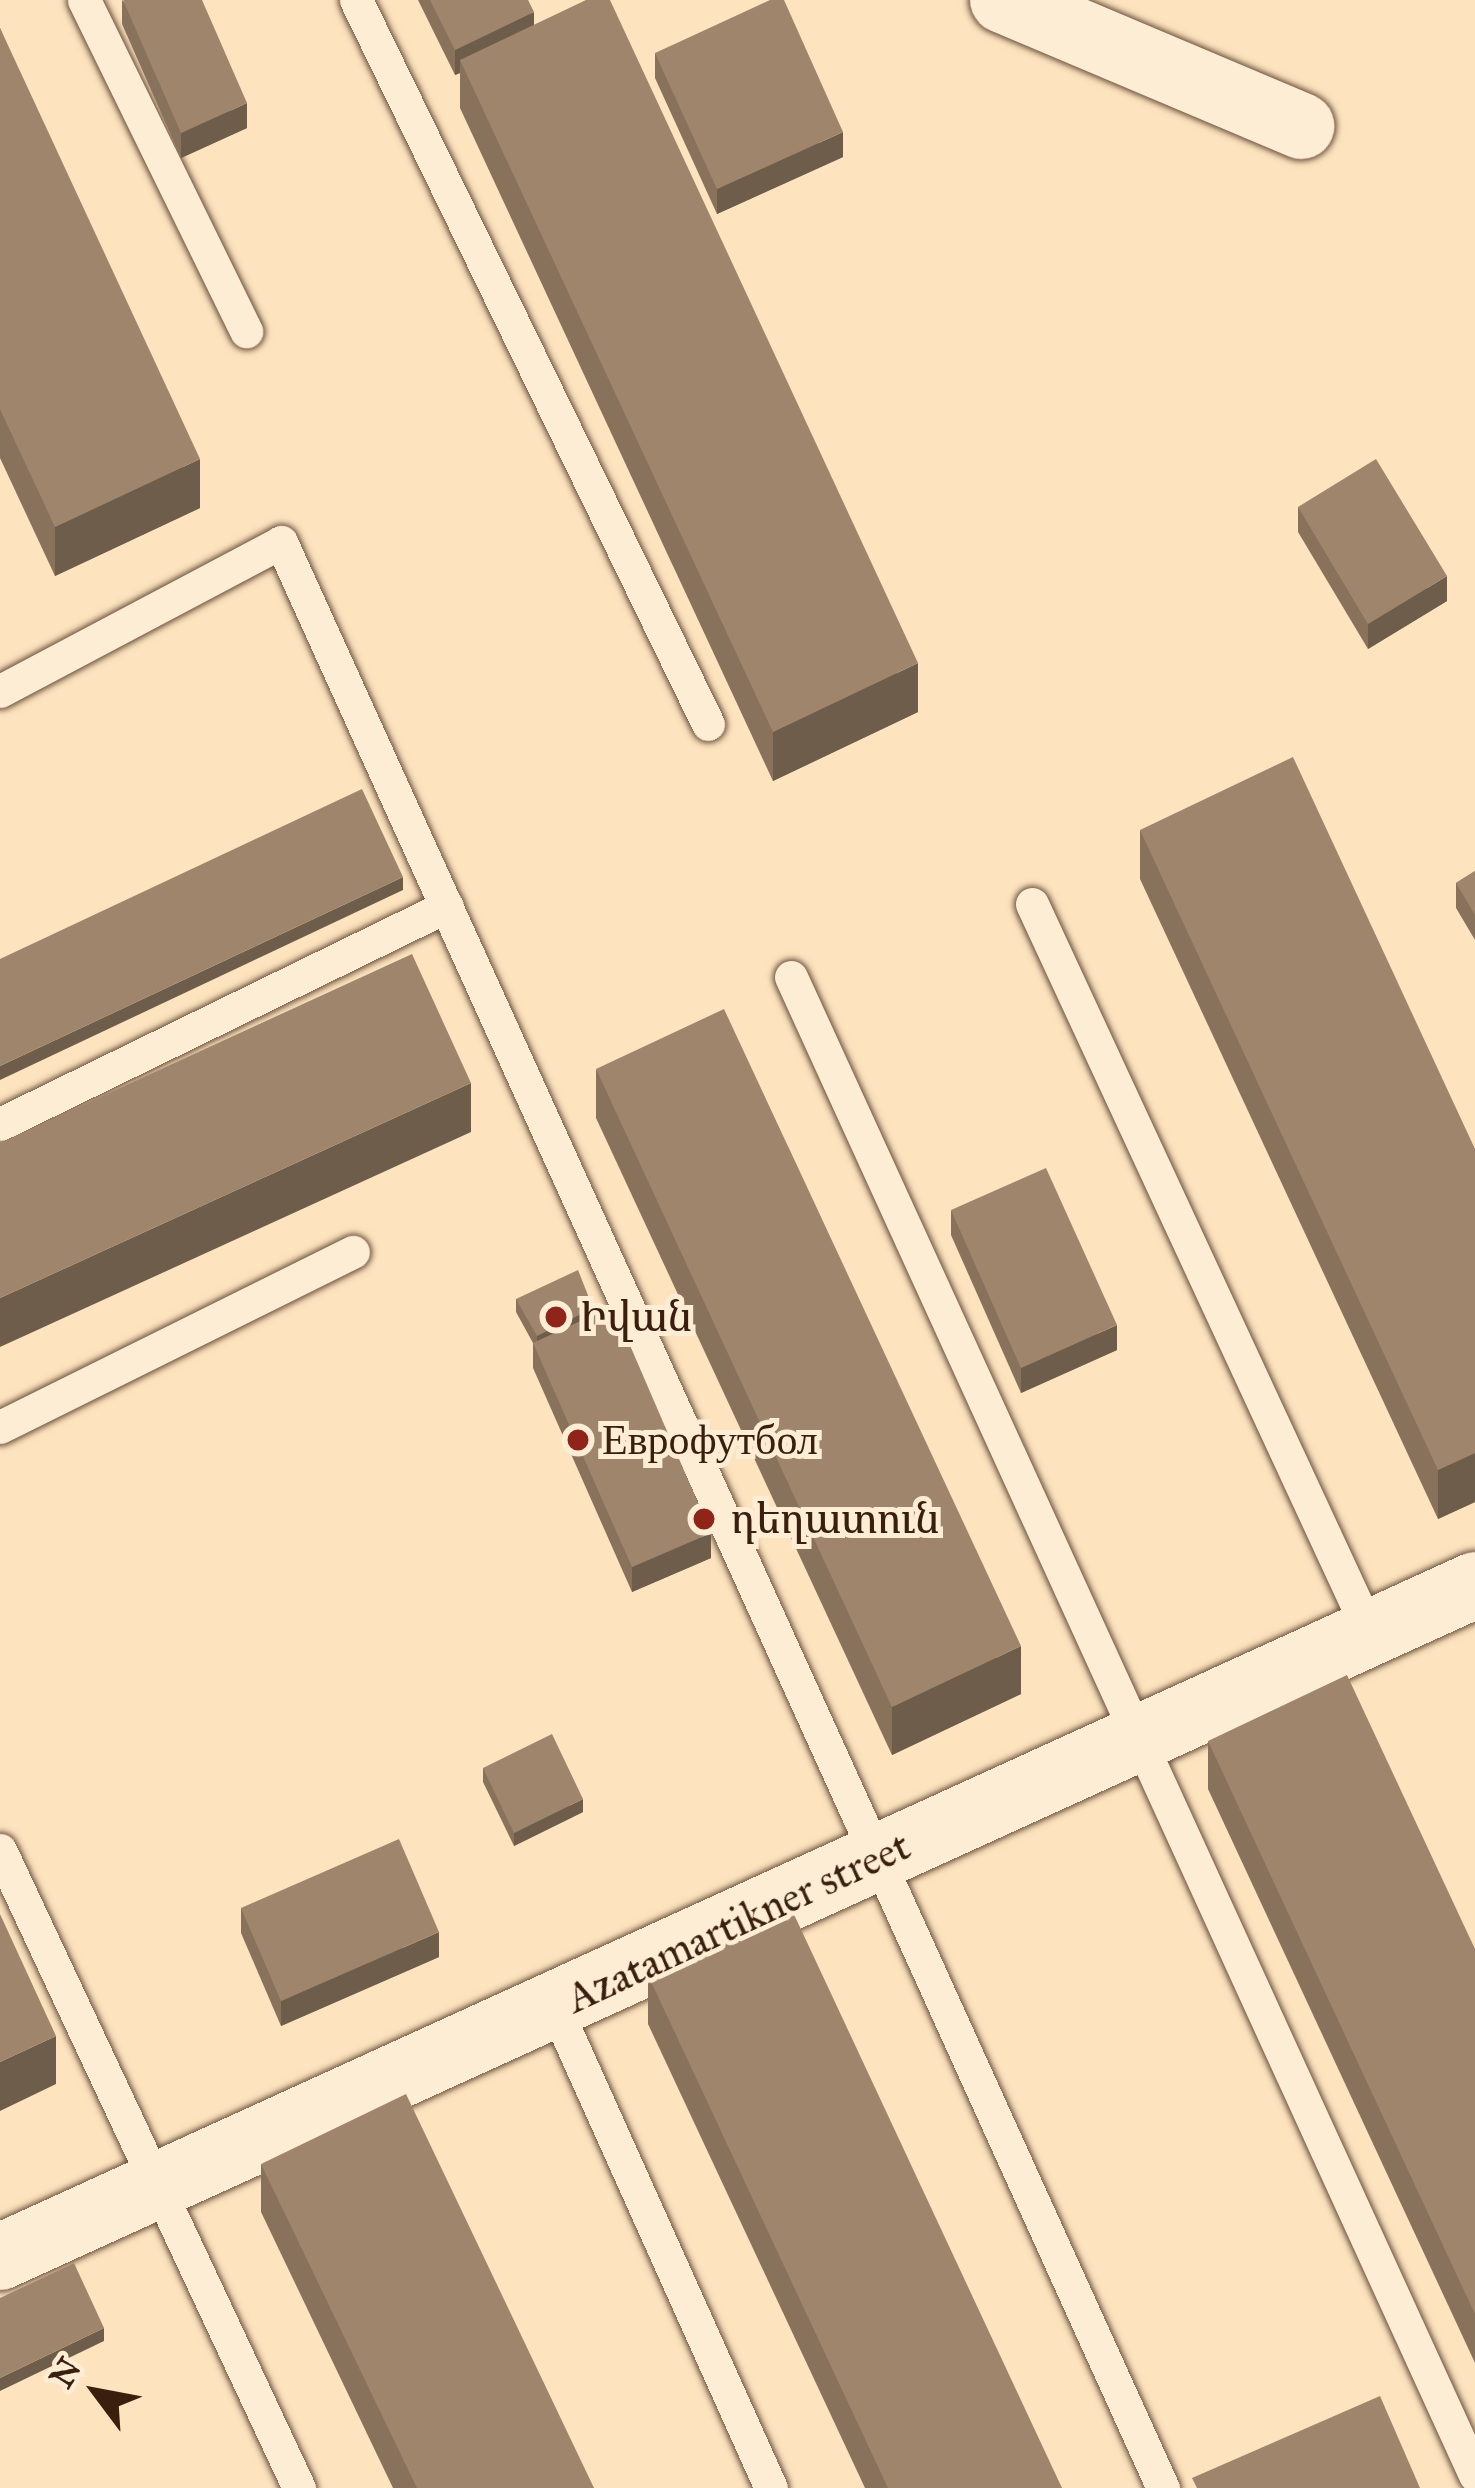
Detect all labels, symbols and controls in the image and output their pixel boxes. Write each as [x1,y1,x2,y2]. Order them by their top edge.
place label: Իվան [580,1292,692,1342]
marker: Իվան [543,1304,569,1330]
place label: Еврофутбол [602,1415,818,1465]
marker: Еврофутбол [565,1427,591,1453]
place label: դեղատուն [731,1494,939,1544]
marker: դեղատուն [688,1503,720,1535]
street label: Azatamartikner street [558,1820,918,2024]
north arrow [36,2332,156,2452]
text: N [41,2350,90,2395]

